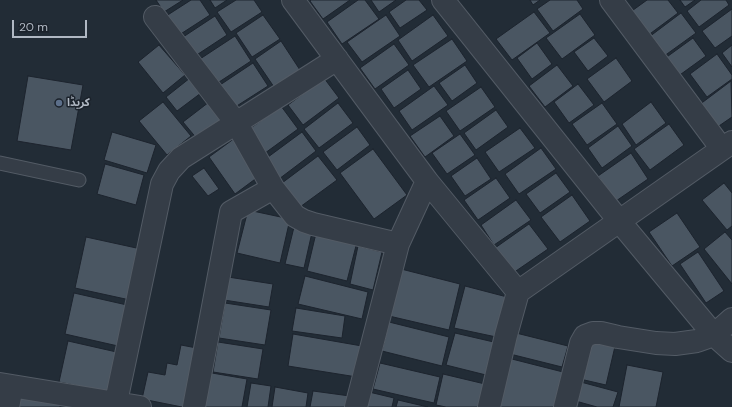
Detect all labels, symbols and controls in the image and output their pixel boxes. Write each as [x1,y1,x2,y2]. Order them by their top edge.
scale bar [14,12,89,38]
text: 20 m [19,19,48,35]
place label: کریڈا [67,96,90,110]
marker: کریڈا [54,98,64,108]

